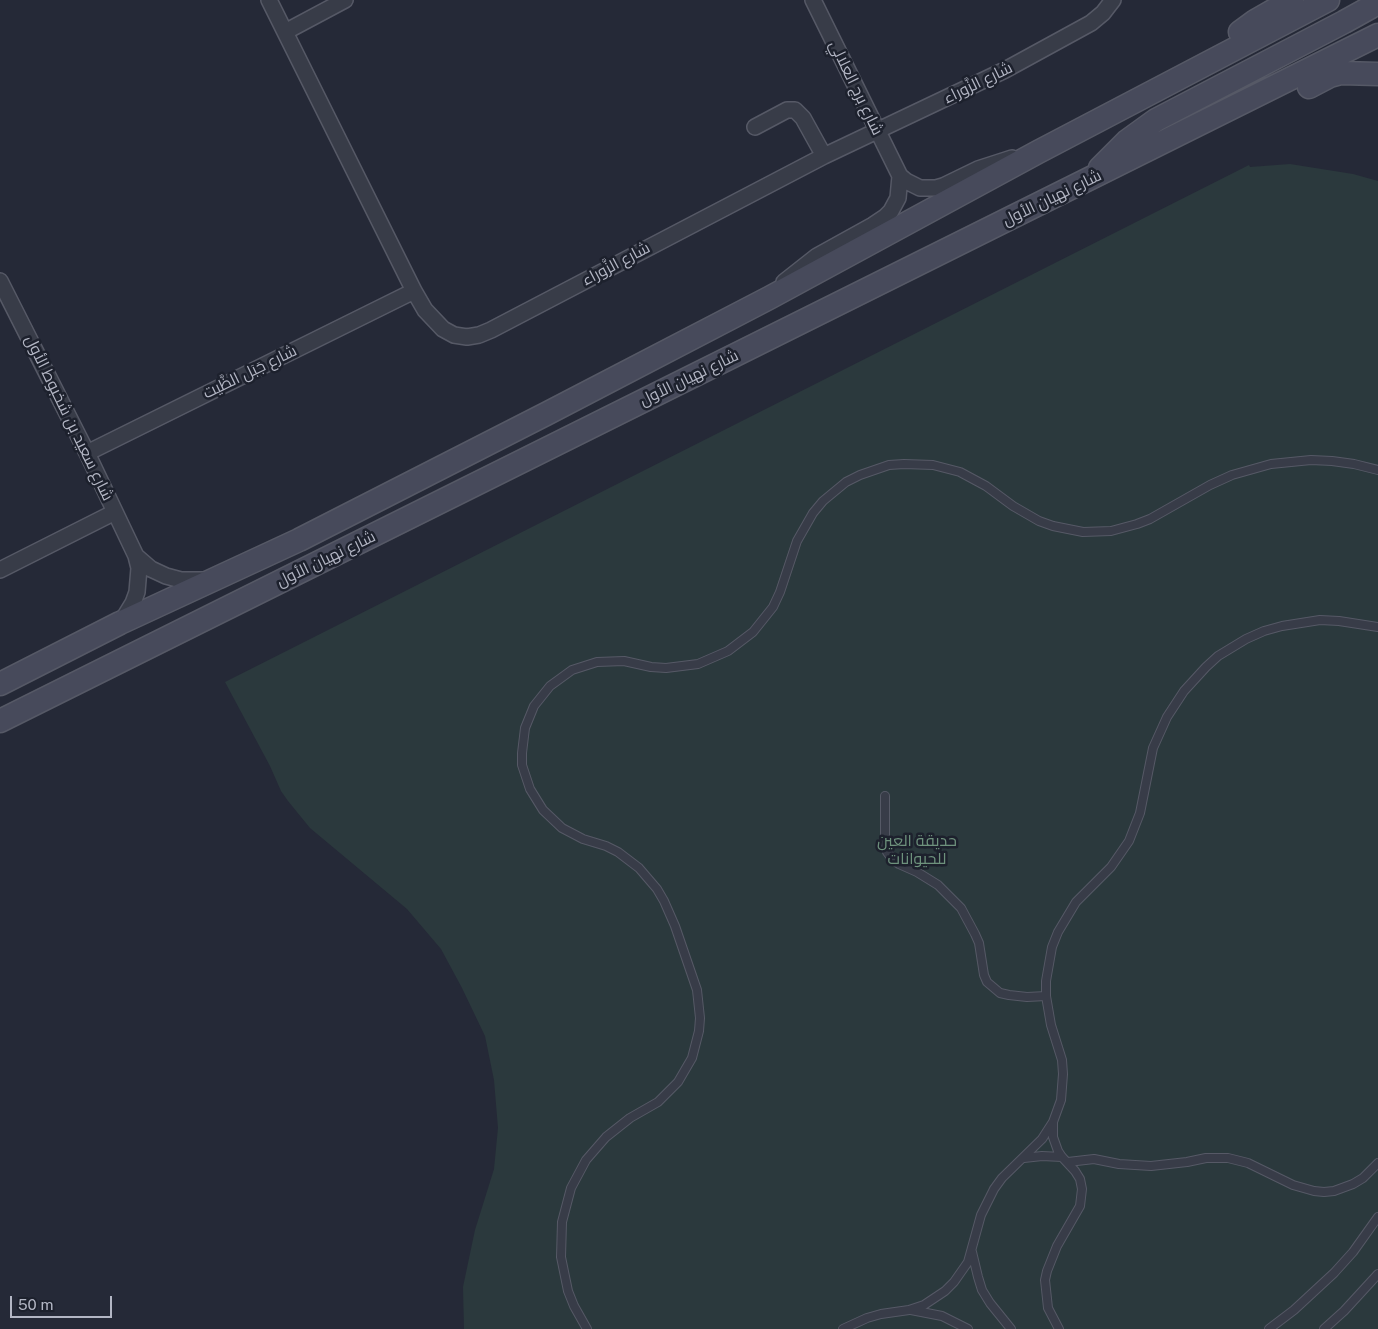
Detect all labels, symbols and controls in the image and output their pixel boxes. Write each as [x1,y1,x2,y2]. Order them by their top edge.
street label: شارع برج العلالي [825,37,887,139]
street label: شارع الزَّوراء [940,58,1016,108]
street label: شارع نهيان الأول [999,166,1105,230]
street label: شارع الزَّوراء [579,238,653,290]
street label: شارع سعيد بن شخبوط الأول [21,332,117,504]
street label: شارع جَبَل الظَّيت [200,341,300,403]
street label: شارع نهيان الأول [636,346,742,410]
street label: شارع نهيان الأول [273,527,379,591]
park label: حديقة العين للحيوانات [877,831,957,869]
scale bar [12,1286,115,1318]
text: 50 m [18,1296,53,1313]

